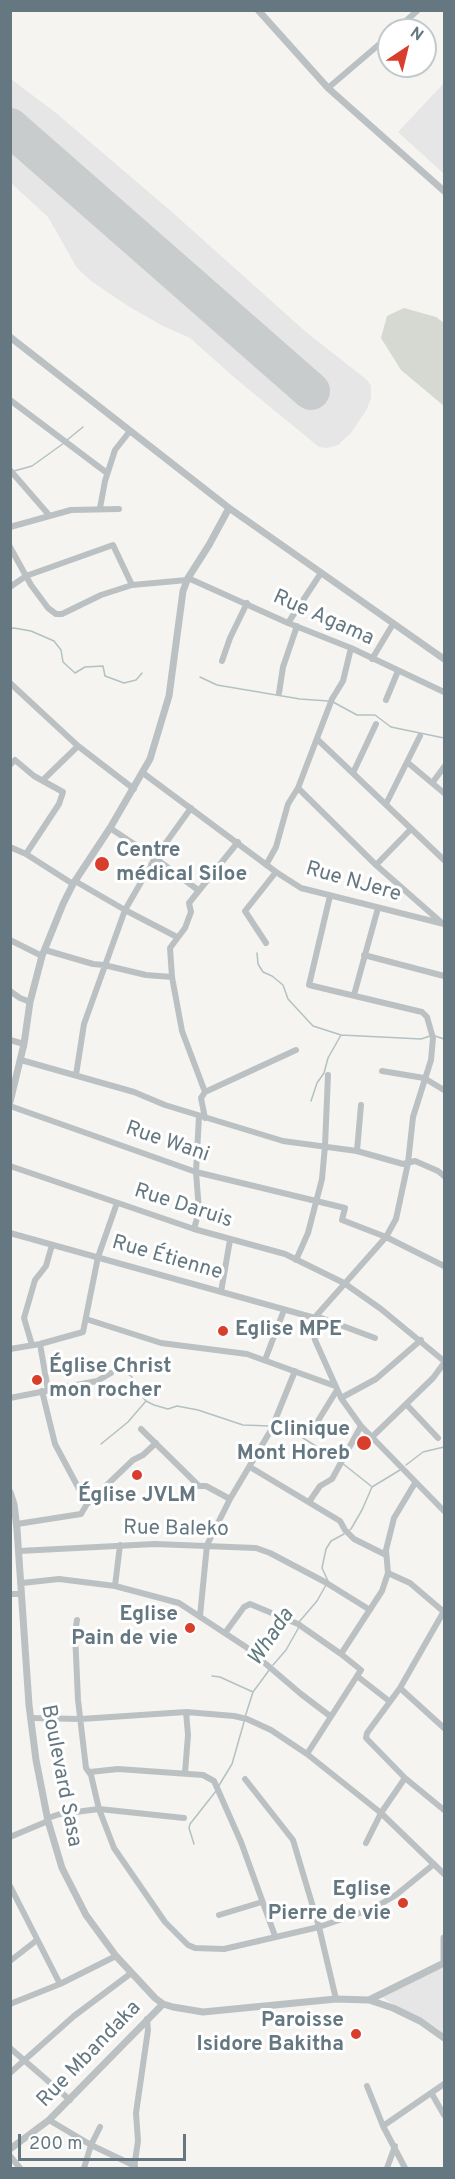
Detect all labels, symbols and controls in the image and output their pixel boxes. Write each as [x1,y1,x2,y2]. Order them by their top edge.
north arrow [377,18,437,78]
text: N [406,23,427,46]
street label: Rue Agama [269,586,377,652]
place label: Centre médical Siloe [116,839,247,889]
marker: Centre médical Siloe [93,855,111,873]
street label: Rue NJere [302,857,404,909]
street label: Rue Wani [122,1117,212,1169]
street label: Rue Daruis [131,1179,235,1235]
street label: Rue Étienne [109,1231,225,1287]
place label: Eglise MPE [235,1318,342,1344]
marker: Eglise MPE [216,1324,230,1338]
place label: Église Christ mon rocher [49,1355,171,1405]
marker: Église Christ mon rocher [30,1373,44,1387]
place label: Clinique Mont Horeb [237,1418,350,1468]
marker: Clinique Mont Horeb [355,1434,373,1452]
marker: Église JVLM [130,1468,144,1482]
place label: Église JVLM [78,1484,196,1510]
street label: Rue Baleko [123,1516,229,1544]
place label: Eglise Pain de vie [71,1603,178,1653]
water label: Whada [243,1604,301,1672]
marker: Eglise Pain de vie [183,1621,197,1635]
street label: Boulevard Sasa [34,1703,86,1849]
place label: Eglise Pierre de vie [268,1878,391,1928]
marker: Eglise Pierre de vie [396,1896,410,1910]
street label: Rue Mbandaka [33,1996,147,2114]
place label: Paroisse Isidore Bakitha [197,2009,344,2059]
marker: Paroisse Isidore Bakitha [349,2027,363,2041]
scale bar [21,2122,189,2160]
text: 200 m [29,2133,82,2156]

